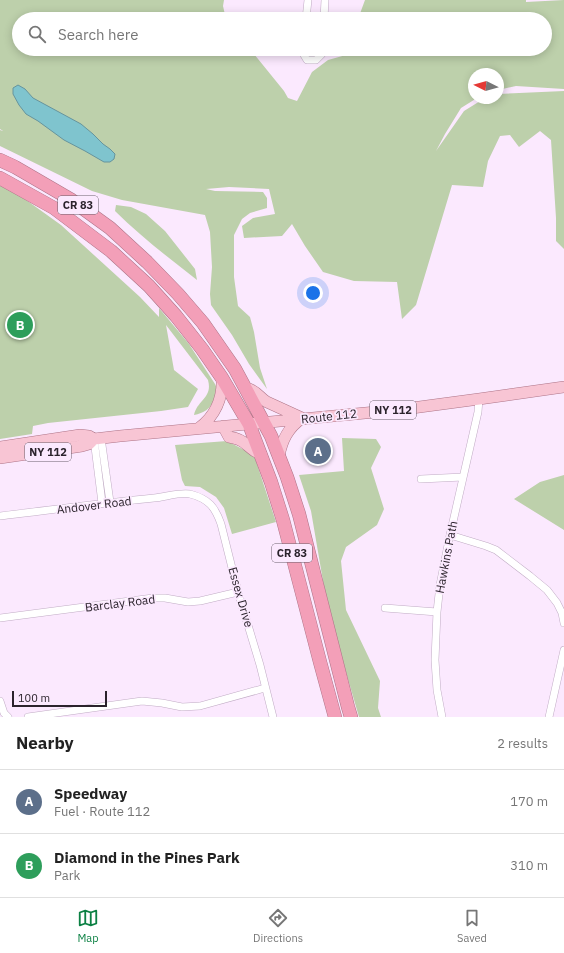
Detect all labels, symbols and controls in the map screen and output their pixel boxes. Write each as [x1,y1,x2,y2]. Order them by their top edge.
search box [12,12,552,56]
icon: search [26,23,48,45]
text: Search here [58,25,138,44]
north arrow [468,68,504,104]
road number: CR 83 [58,196,98,214]
your location [303,283,323,303]
pin: B [7,310,33,340]
road number: NY 112 [370,401,416,419]
street label: Route 112 [300,406,358,426]
pin: A [305,436,331,466]
road number: NY 112 [25,443,71,461]
street label: Andover Road [56,493,132,517]
street label: Hawkins Path [432,520,460,594]
road number: CR 83 [272,544,312,562]
street label: Essex Drive [225,565,257,629]
street label: Barclay Road [84,591,156,615]
scale bar [12,689,107,708]
text: 100 m [18,691,50,705]
text: Nearby [16,732,74,754]
text: 2 results [497,735,548,752]
text: Speedway [54,784,127,803]
text: A [25,793,33,810]
text: 170 m [510,793,548,810]
text: Fuel · Route 112 [54,803,150,820]
text: Diamond in the Pines Park [54,848,240,867]
text: B [25,857,33,874]
text: 310 m [510,857,548,874]
text: Park [54,867,80,884]
tab: Map [77,907,99,945]
tab: Directions [253,907,303,945]
tab: Saved [457,907,487,945]

